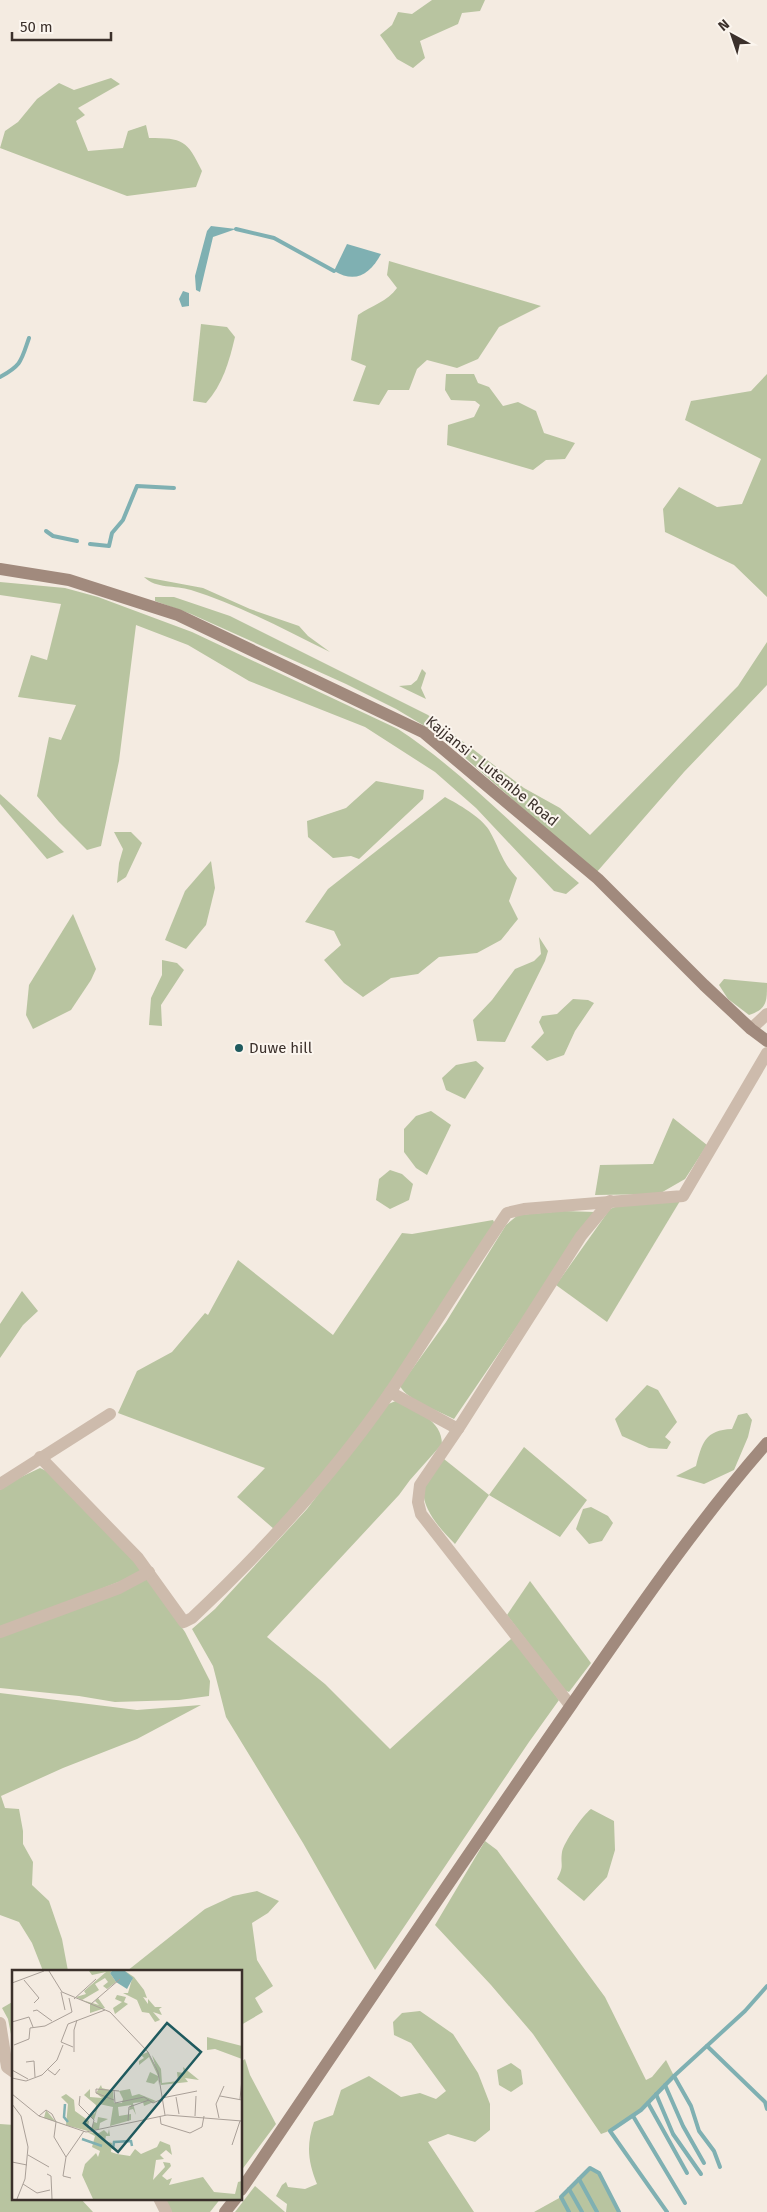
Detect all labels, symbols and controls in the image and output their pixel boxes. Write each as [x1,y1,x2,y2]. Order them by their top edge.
scale bar [12,10,111,42]
north arrow [707,10,757,60]
text: N [715,16,733,35]
text: 50 m [20,18,53,36]
street label: Kajjansi - Lutembe Road [422,712,562,830]
place label: Duwe hill [249,1039,313,1057]
marker: Duwe hill [233,1042,245,1054]
inset map [12,1970,242,2200]

